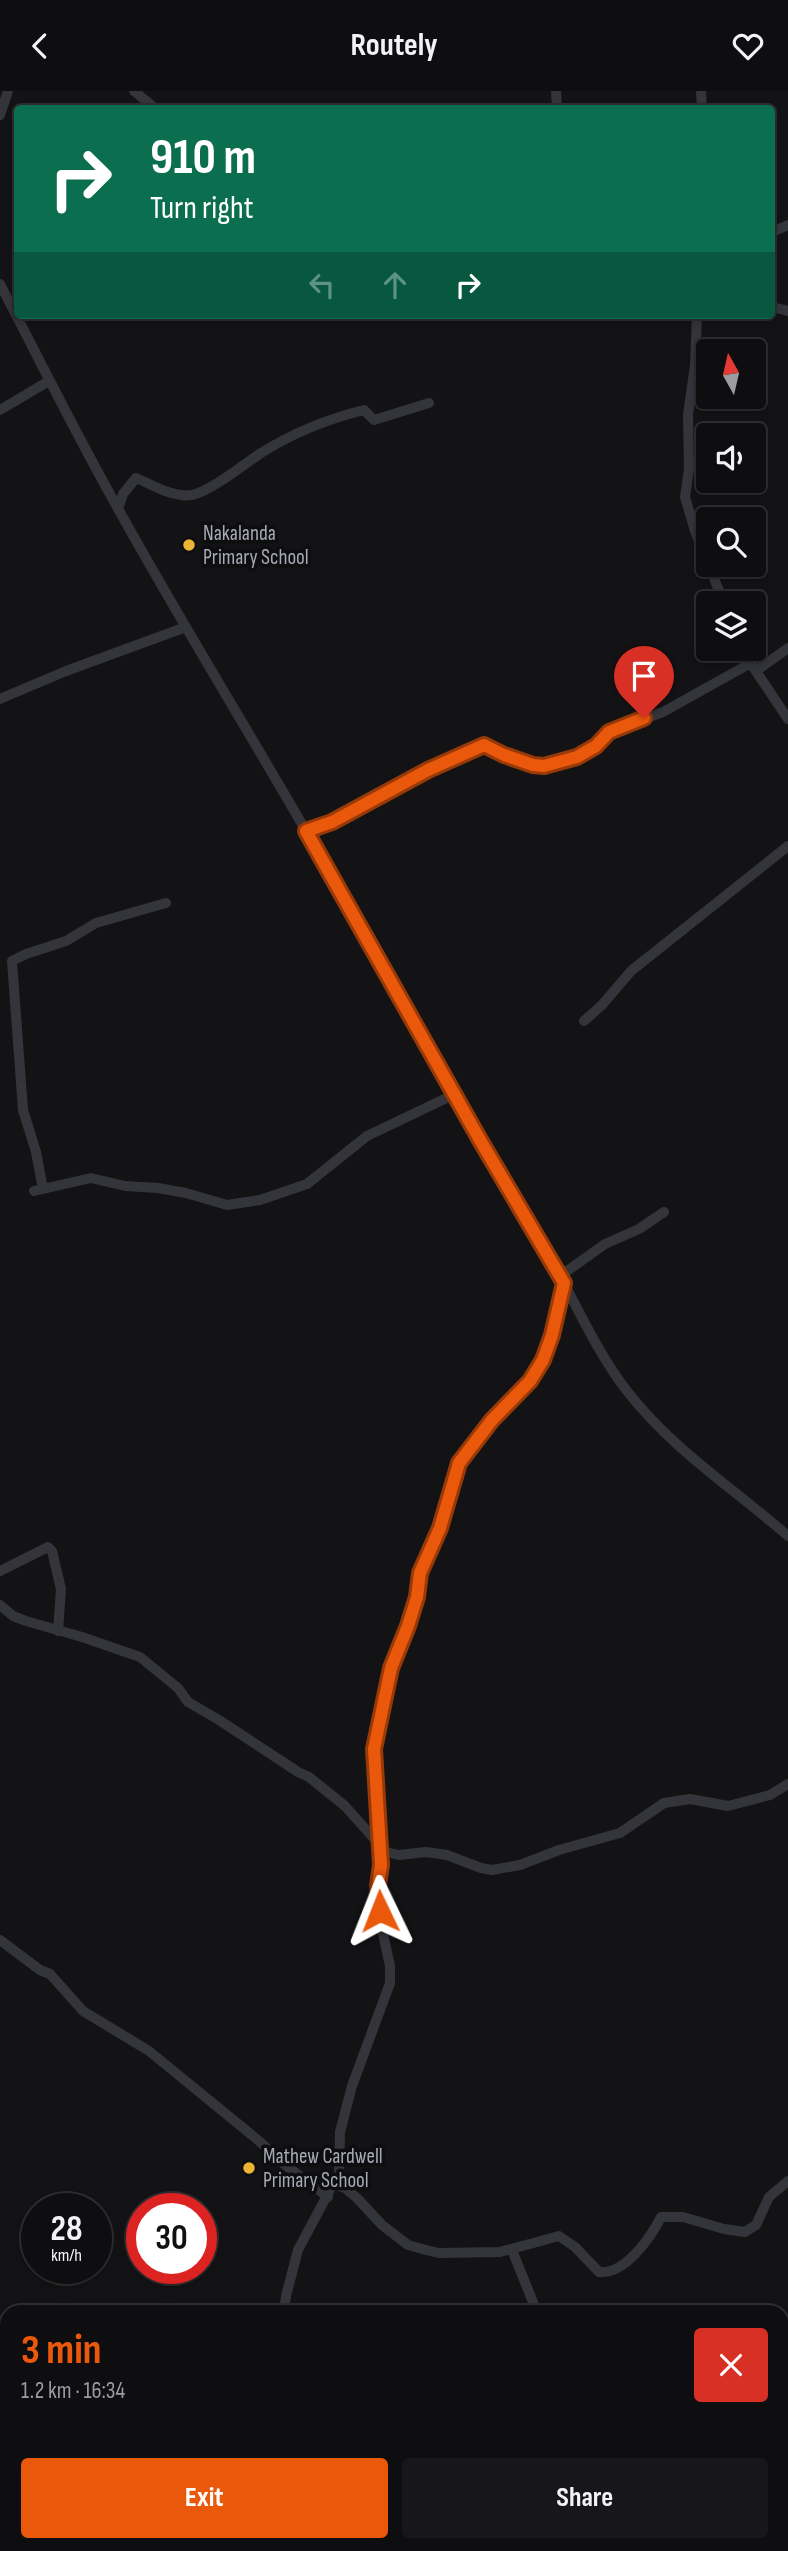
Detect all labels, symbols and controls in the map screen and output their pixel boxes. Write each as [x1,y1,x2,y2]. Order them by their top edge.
text: Routely [350,26,438,65]
icon: back [21,27,59,65]
icon: heart [729,27,767,65]
text: 910 m [150,129,256,188]
icon: right [35,133,126,224]
text: Turn right [150,189,254,228]
icon: left [303,266,341,304]
icon: ahead [376,266,414,304]
icon: right [449,266,487,304]
north arrow [696,339,766,409]
map controls [696,339,766,661]
button: sound [696,423,766,493]
button: search [696,507,766,577]
place label: Nakalanda Primary School [203,521,309,570]
marker: Nakalanda Primary School [181,537,197,553]
button: layers [696,591,766,661]
pin [614,646,674,718]
icon: arrive [625,657,663,695]
position arrow [343,1874,417,1948]
place label: Mathew Cardwell Primary School [263,2144,383,2193]
marker: Mathew Cardwell Primary School [241,2160,257,2176]
speed limit sign: 30 [126,2193,217,2284]
text: 28 [51,2208,82,2251]
text: km/h [51,2245,82,2266]
text: 3 min [21,2325,101,2376]
button: close [694,2328,768,2402]
text: 1.2 km · 16:34 [21,2377,125,2405]
button: Exit [21,2458,388,2538]
button: Share [402,2458,768,2538]

